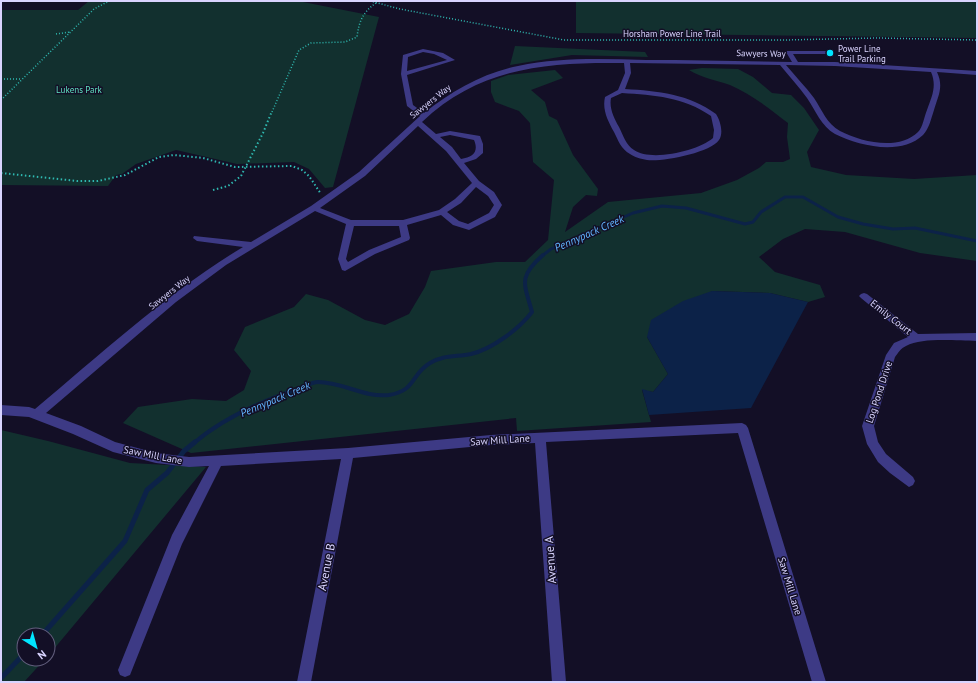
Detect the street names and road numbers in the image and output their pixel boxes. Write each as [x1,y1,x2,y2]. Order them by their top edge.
street label: Horsham Power Line Trail [623,28,721,39]
street label: Sawyers Way [736,47,787,59]
street label: Sawyers Way [407,81,453,121]
street label: Sawyers Way [146,272,192,312]
street label: Emily Court [868,297,915,338]
street label: Log Pond Drive [863,359,895,425]
street label: Saw Mill Lane [470,431,530,449]
street label: Saw Mill Lane [122,443,184,467]
street label: Avenue A [541,536,559,584]
street label: Avenue B [314,542,338,592]
street label: Saw Mill Lane [775,556,805,616]

